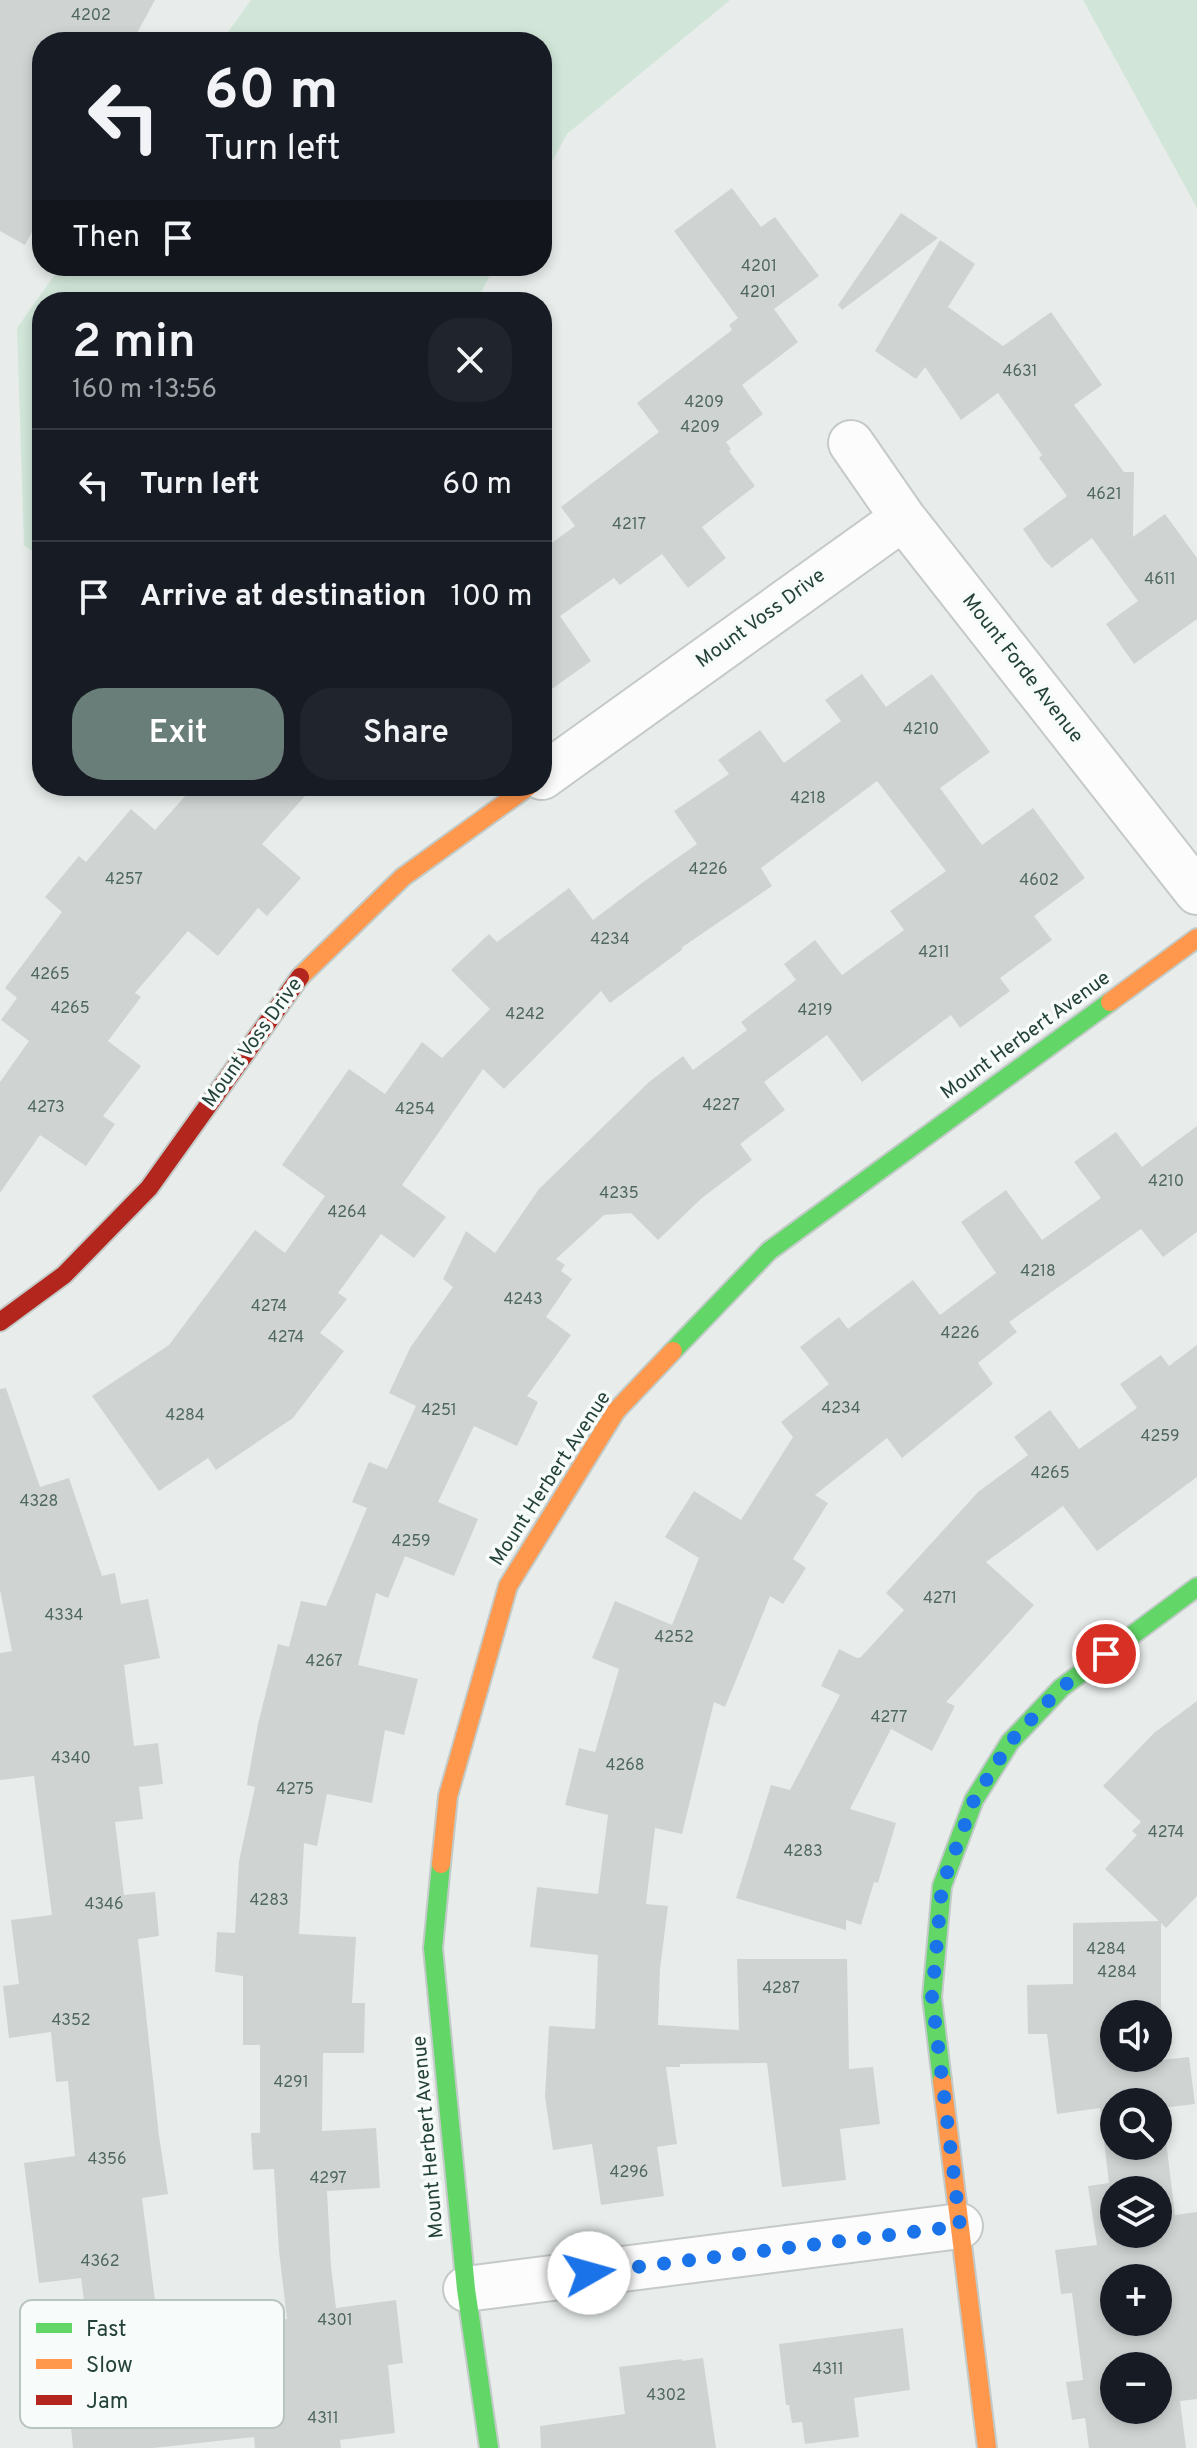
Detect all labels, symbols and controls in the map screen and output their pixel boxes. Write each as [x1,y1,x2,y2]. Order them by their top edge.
house number: 4202 [71,6,111,26]
text: 60 m [204,58,338,128]
icon: left [72,64,176,168]
text: Turn left [204,127,341,173]
icon: arrive [156,216,200,260]
text: Then [72,220,140,257]
house number: 4201 [741,257,777,277]
house number: 4201 [740,283,776,303]
text: 2 min [72,314,196,374]
button: close [428,318,512,402]
house number: 4631 [1002,362,1038,382]
text: 160 m · 13:56 [72,374,217,407]
house number: 4209 [684,393,724,413]
house number: 4209 [680,418,720,438]
icon: left [72,463,116,507]
text: Turn left [140,467,260,504]
text: 60 m [442,467,512,504]
house number: 4621 [1086,485,1122,505]
house number: 4217 [612,515,646,535]
street label: Mount Voss Drive [691,563,831,675]
house number: 4611 [1144,570,1176,590]
icon: arrive [72,575,116,619]
text: Arrive at destination [140,579,426,616]
text: 100 m [450,579,532,616]
street label: Mount Forde Avenue [956,589,1088,749]
button: Exit [72,688,284,780]
button: Share [300,688,512,780]
house number: 4210 [903,720,939,740]
house number: 4218 [790,789,826,809]
house number: 4226 [688,860,728,880]
house number: 4257 [105,870,143,890]
house number: 4602 [1019,871,1059,891]
house number: 4234 [590,930,630,950]
house number: 4211 [918,943,950,963]
house number: 4265 [30,965,70,985]
street label: Mount Herbert Avenue [936,966,1116,1106]
street label: Mount Voss Drive [197,973,309,1113]
house number: 4265 [50,999,90,1019]
house number: 4219 [797,1001,833,1021]
house number: 4242 [505,1005,545,1025]
house number: 4227 [702,1096,740,1116]
house number: 4273 [27,1098,65,1118]
house number: 4254 [395,1100,435,1120]
house number: 4210 [1148,1172,1184,1192]
house number: 4235 [599,1184,639,1204]
house number: 4264 [327,1203,367,1223]
house number: 4218 [1020,1262,1056,1282]
house number: 4243 [503,1290,543,1310]
house number: 4274 [251,1297,287,1317]
house number: 4226 [940,1324,980,1344]
house number: 4274 [268,1328,304,1348]
street label: Mount Herbert Avenue [485,1387,617,1571]
house number: 4234 [821,1399,861,1419]
house number: 4251 [421,1401,457,1421]
house number: 4284 [165,1406,205,1426]
house number: 4259 [1140,1427,1180,1447]
house number: 4265 [1030,1464,1070,1484]
house number: 4328 [20,1492,58,1512]
house number: 4259 [391,1532,431,1552]
house number: 4271 [923,1589,957,1609]
house number: 4334 [44,1606,84,1626]
pin [1072,1620,1140,1688]
house number: 4252 [654,1628,694,1648]
icon: arrive [1084,1632,1128,1676]
house number: 4267 [305,1652,343,1672]
house number: 4277 [871,1708,907,1728]
house number: 4340 [51,1749,91,1769]
house number: 4268 [605,1756,645,1776]
house number: 4275 [276,1780,314,1800]
house number: 4274 [1148,1823,1184,1843]
house number: 4283 [783,1842,823,1862]
house number: 4283 [249,1891,289,1911]
house number: 4346 [84,1895,124,1915]
house number: 4284 [1086,1940,1126,1960]
house number: 4284 [1097,1963,1137,1983]
house number: 4287 [762,1979,800,1999]
map controls [1100,2000,1172,2424]
button: sound [1100,2000,1172,2072]
house number: 4352 [51,2011,91,2031]
street label: Mount Herbert Avenue [407,2035,451,2239]
house number: 4291 [273,2073,309,2093]
button: search [1100,2088,1172,2160]
house number: 4356 [87,2150,127,2170]
house number: 4296 [610,2163,648,2183]
house number: 4297 [309,2169,347,2189]
button: layers [1100,2176,1172,2248]
position arrow [547,2231,631,2315]
house number: 4362 [81,2252,119,2272]
button: + [1100,2264,1172,2336]
legend [20,2300,284,2428]
house number: 4301 [317,2311,353,2331]
text: Fast [86,2317,127,2344]
button: − [1100,2352,1172,2424]
text: Slow [86,2353,133,2380]
house number: 4311 [812,2360,844,2380]
house number: 4302 [646,2386,686,2406]
text: Jam [86,2389,129,2416]
house number: 4311 [307,2409,339,2429]

